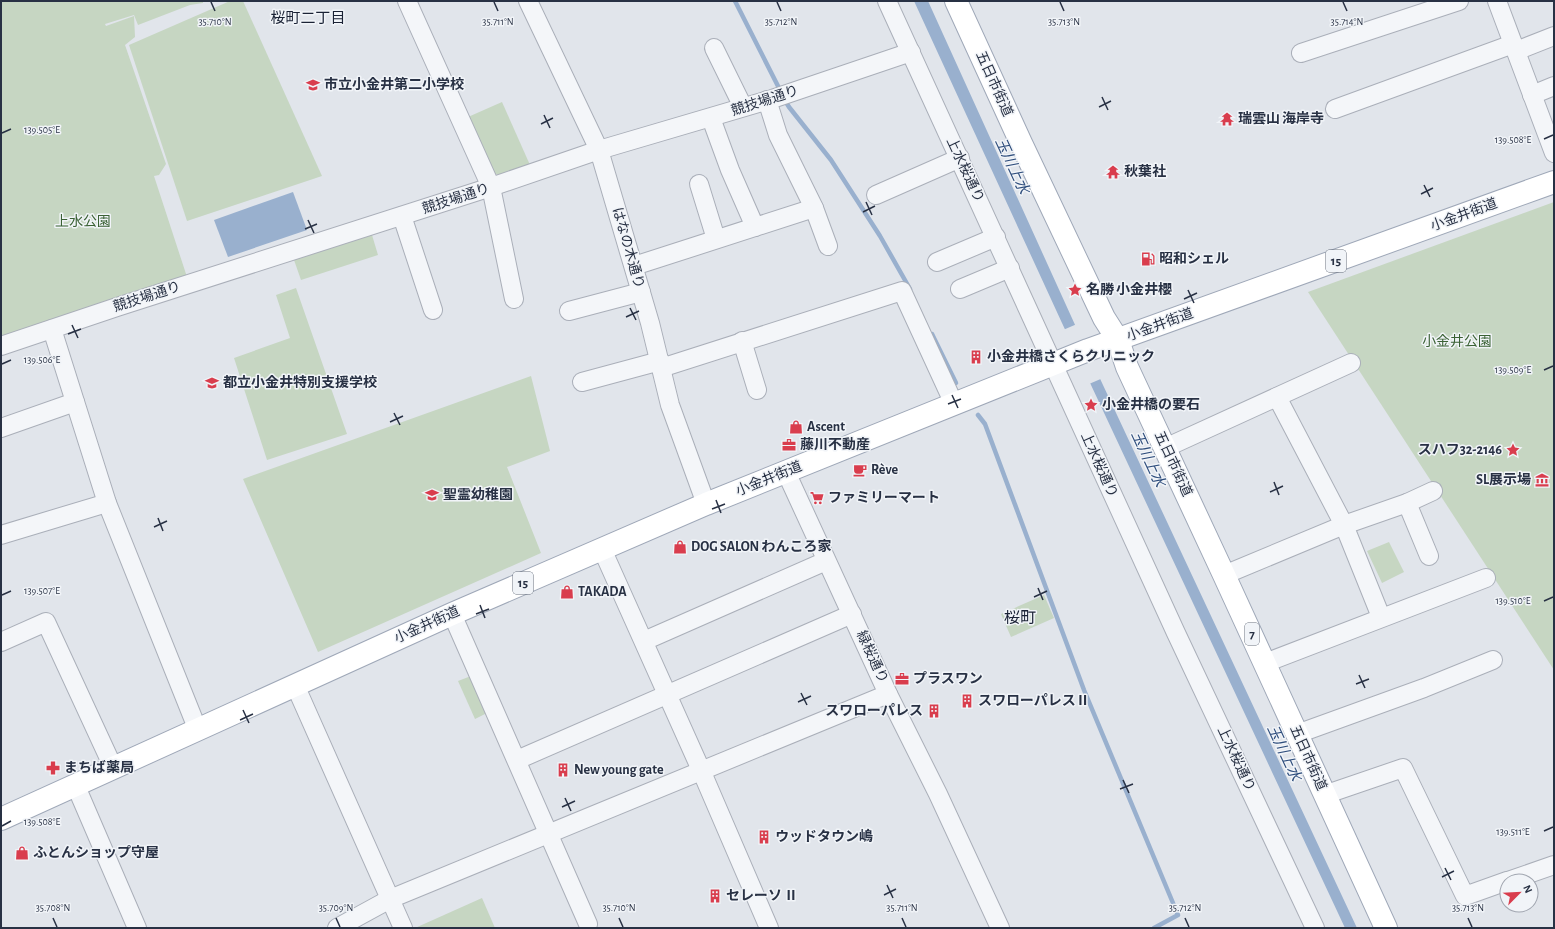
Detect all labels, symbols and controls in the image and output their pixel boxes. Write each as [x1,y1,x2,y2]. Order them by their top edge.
district label: 桜町二丁目 [270,10,346,26]
text: 35.710°N [198,17,232,27]
text: 35.711°N [482,17,514,27]
text: 35.712°N [765,17,797,27]
text: 35.713°N [1048,17,1080,27]
text: 35.714°N [1331,17,1363,27]
street label: 五日市街道 [973,49,1016,119]
place label: 市立小金井第二小学校 [324,76,464,92]
school or university icon: 市立小金井第二小学校 [305,77,321,93]
street label: 競技場通り [729,83,800,118]
temple icon: 瑞雲山 海岸寺 [1219,111,1235,127]
place label: 瑞雲山 海岸寺 [1238,111,1324,126]
text: 139.505°E [24,125,60,135]
street label: 上水桜通り [944,135,987,205]
water label: 玉川上水 [993,135,1033,198]
text: 139.508°E [1495,135,1531,145]
place label: 秋葉社 [1124,163,1166,179]
temple icon: 秋葉社 [1105,164,1121,180]
street label: 競技場通り [420,181,491,216]
street label: 小金井街道 [1428,195,1499,234]
street label: はなの木通り [610,205,647,290]
park label: 上水公園 [55,214,111,229]
road number: 15 [1326,250,1346,272]
fuel station icon: 昭和シェル [1140,251,1156,267]
place label: 昭和シェル [1159,251,1229,266]
street label: 競技場通り [111,279,182,314]
place label: 名勝 小金井櫻 [1086,281,1172,297]
place icon: 名勝 小金井櫻 [1067,282,1083,298]
street label: 小金井街道 [1124,305,1195,344]
park label: 小金井公園 [1422,333,1492,349]
place label: 小金井橋さくらクリニック [987,348,1155,364]
building icon: 小金井橋さくらクリニック [968,349,984,365]
text: 139.506°E [24,355,60,365]
text: 139.509°E [1495,365,1531,375]
place label: 都立小金井特別支援学校 [223,374,377,390]
school or university icon: 都立小金井特別支援学校 [204,375,220,391]
place label: 小金井橋の要石 [1102,396,1200,412]
place icon: 小金井橋の要石 [1083,397,1099,413]
shop icon: Ascent [788,419,804,435]
place label: Ascent [807,420,845,434]
water label: 玉川上水 [1129,428,1169,491]
street label: 五日市街道 [1152,429,1195,499]
street label: 上水桜通り [1078,430,1121,500]
office icon: 藤川不動産 [781,437,797,453]
place label: 藤川不動産 [800,437,870,452]
place icon: スハフ32-2146 [1505,442,1521,458]
place label: スハフ32-2146 [1418,443,1502,457]
street label: 小金井街道 [733,458,804,499]
cafe icon: Rève [852,462,868,478]
place label: Rève [871,463,898,477]
place label: SL展示場 [1476,472,1531,487]
museum icon: SL展示場 [1534,472,1550,488]
place label: 聖霊幼稚園 [443,486,513,502]
school or university icon: 聖霊幼稚園 [424,487,440,503]
supermarket icon: ファミリーマート [809,490,825,506]
place label: ファミリーマート [828,491,940,505]
shop icon: DOG SALON わんころ家 [672,539,688,555]
place label: DOG SALON わんころ家 [691,539,831,554]
road number: 15 [513,572,533,594]
shop icon: TAKADA [559,584,575,600]
place label: TAKADA [578,585,627,599]
text: 139.507°E [24,586,60,596]
text: 139.510°E [1495,596,1531,606]
street label: 小金井街道 [391,603,462,646]
district label: 桜町 [1004,610,1036,626]
road number: 7 [1245,623,1259,645]
street label: 緑桜通り [854,628,891,685]
office icon: プラスワン [894,671,910,687]
place label: プラスワン [913,671,983,686]
building icon: スワローパレスⅡ [959,693,975,709]
place label: スワローパレスⅡ [978,693,1090,708]
place label: スワローパレス [825,703,923,718]
building icon: スワローパレス [926,703,942,719]
water label: 玉川上水 [1265,722,1305,785]
street label: 五日市街道 [1287,723,1330,793]
street label: 上水桜通り [1215,724,1258,794]
pharmacy icon: まちば薬局 [45,760,61,776]
place label: まちば薬局 [64,760,134,775]
building icon: New young gate [555,762,571,778]
place label: New young gate [574,763,664,777]
text: 139.508°E [24,817,60,827]
text: 139.511°E [1496,827,1530,837]
place label: ウッドタウン嶋 [775,828,873,844]
building icon: ウッドタウン嶋 [756,829,772,845]
shop icon: ふとんショップ守屋 [14,845,30,861]
place label: ふとんショップ守屋 [33,845,159,860]
north arrow [1499,873,1539,913]
text: N [1521,883,1534,895]
building icon: セレーソ Ⅱ [707,888,723,904]
place label: セレーソ Ⅱ [726,889,798,903]
text: 35.708°N [36,903,70,913]
text: 35.709°N [319,903,353,913]
text: 35.710°N [602,903,636,913]
text: 35.711°N [886,903,918,913]
text: 35.712°N [1169,903,1201,913]
text: 35.713°N [1452,903,1484,913]

